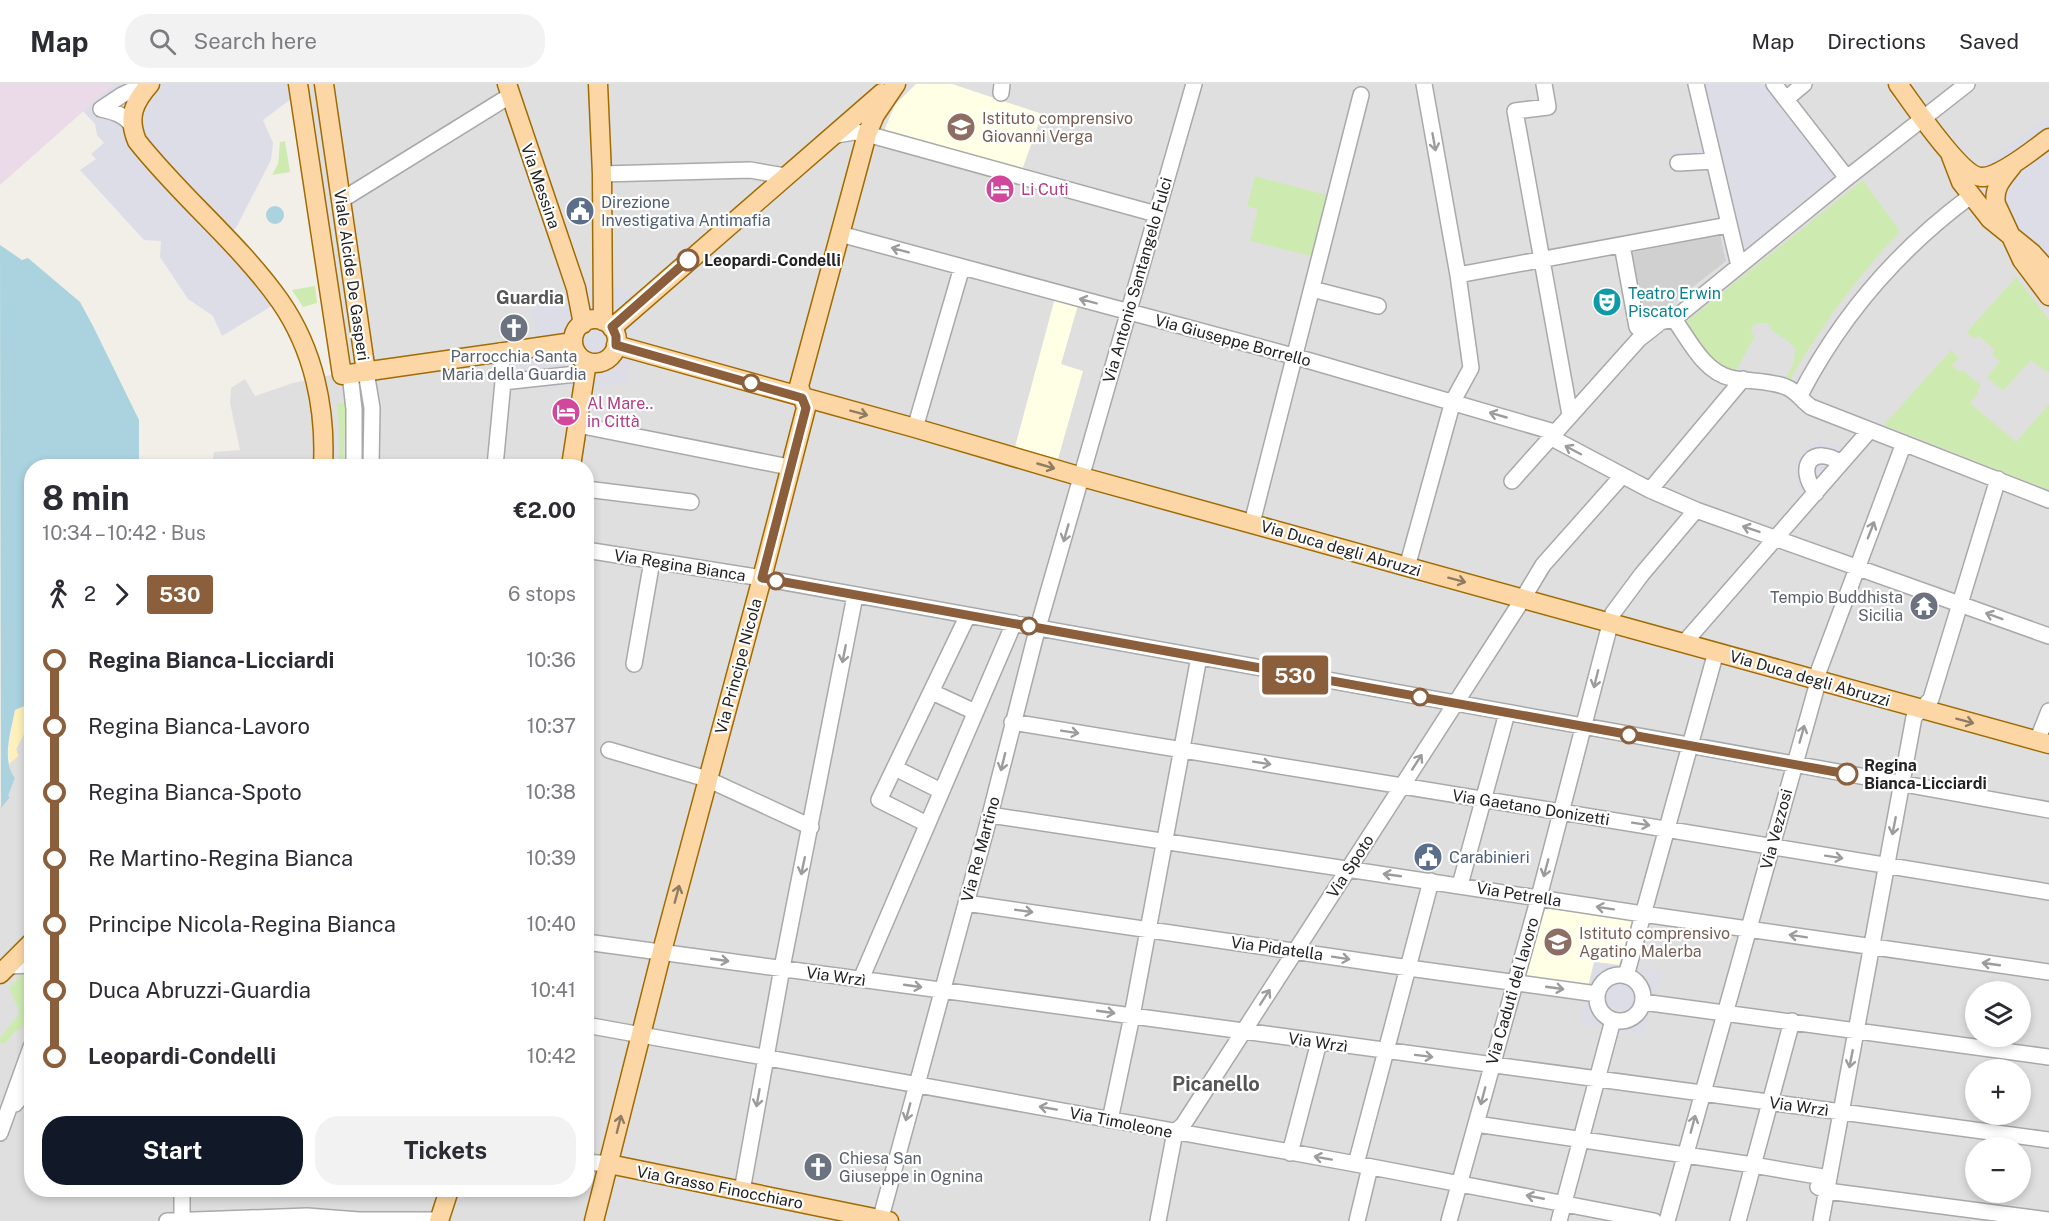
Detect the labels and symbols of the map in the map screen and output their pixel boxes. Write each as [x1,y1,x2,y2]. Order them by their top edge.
place label: Istituto comprensivo Giovanni Verga [982,109,1133,146]
school or university icon: Istituto comprensivo Giovanni Verga [945,111,977,143]
one-way arrow [1429,131,1440,151]
street label: Via Messina [517,141,564,231]
hotel icon: Li Cuti [984,173,1016,205]
street label: Via Antonio Santangelo Fulci [1099,175,1176,385]
place label: Li Cuti [1021,180,1069,199]
street label: Viale Alcide De Gasperi [330,188,373,362]
place label: Direzione Investigativa Antimafia [601,193,771,230]
public building icon: Direzione Investigativa Antimafia [564,195,596,227]
one-way arrow [890,244,909,255]
marker: Leopardi-Condelli [677,249,699,271]
place label: Leopardi-Condelli [704,251,841,270]
place label: Teatro Erwin Piscator [1628,284,1721,321]
theatre icon: Teatro Erwin Piscator [1591,286,1623,318]
district label: Guardia [496,287,564,308]
one-way arrow [1079,295,1098,306]
street label: Via Giuseppe Borrello [1153,310,1313,370]
church icon: Parrocchia Santa Maria della Guardia [498,312,530,344]
place label: Parrocchia Santa Maria della Guardia [442,347,586,384]
unlabelled marker [742,374,760,392]
place label: Al Mare.. in Città [587,394,653,431]
hotel icon: Al Mare.. in Città [550,396,582,428]
one-way arrow [849,407,868,419]
one-way arrow [1489,409,1508,420]
one-way arrow [1565,444,1583,455]
one-way arrow [1036,461,1055,472]
street label: Via Duca degli Abruzzi [1258,516,1423,580]
one-way arrow [1867,521,1878,540]
one-way arrow [1742,522,1761,533]
one-way arrow [1059,523,1071,542]
street label: Via Regina Bianca [613,546,747,585]
unlabelled marker [767,572,785,590]
one-way arrow [1447,575,1466,586]
place label: Tempio Buddhista Sicilia [1770,588,1903,625]
temple icon: Tempio Buddhista Sicilia [1908,590,1940,622]
street label: Via Principe Nicola [711,596,766,736]
one-way arrow [1985,610,2004,621]
unlabelled marker [1020,617,1038,635]
one-way arrow [838,643,849,663]
street label: Via Duca degli Abruzzi [1727,646,1892,710]
line badge: 530 [1260,656,1330,694]
one-way arrow [1590,669,1602,688]
unlabelled marker [1411,688,1429,706]
one-way arrow [1955,716,1974,727]
one-way arrow [1797,725,1808,744]
unlabelled marker [1620,726,1638,744]
one-way arrow [1060,727,1079,738]
one-way arrow [996,752,1008,771]
one-way arrow [1411,754,1423,771]
place label: Regina Bianca-Licciardi [1864,756,1987,793]
one-way arrow [1252,758,1272,769]
marker: Regina Bianca-Licciardi [1836,763,1858,785]
street label: Via Gaetano Donizetti [1451,786,1611,829]
street label: Via Vezzosi [1757,787,1796,871]
street label: Via Re Martino [957,794,1004,904]
one-way arrow [1888,815,1899,835]
one-way arrow [1631,819,1651,830]
street label: Via Spoto [1323,831,1378,901]
public building icon: Carabinieri [1412,841,1444,873]
place label: Carabinieri [1449,848,1530,867]
one-way arrow [1823,851,1843,862]
one-way arrow [797,855,808,875]
one-way arrow [1540,858,1552,877]
one-way arrow [1382,870,1402,881]
street label: Via Petrella [1475,878,1563,911]
one-way arrow [672,885,683,904]
one-way arrow [1596,902,1616,913]
one-way arrow [1013,906,1033,917]
street label: Via Caduti del lavoro [1482,915,1543,1067]
place label: Istituto comprensivo Agatino Malerba [1579,924,1730,961]
school or university icon: Istituto comprensivo Agatino Malerba [1542,926,1574,958]
one-way arrow [1789,930,1809,941]
street label: Via Pidatella [1230,933,1324,964]
one-way arrow [1331,952,1351,963]
one-way arrow [709,954,729,965]
one-way arrow [1982,959,2001,970]
street label: Via Wrzì [805,963,867,990]
one-way arrow [903,980,922,991]
one-way arrow [1545,983,1565,994]
one-way arrow [1260,989,1272,1006]
one-way arrow [1096,1007,1116,1018]
street label: Via Wrzì [1287,1029,1349,1056]
one-way arrow [1845,1048,1856,1068]
one-way arrow [1414,1050,1434,1061]
district label: Picanello [1172,1072,1260,1096]
one-way arrow [1477,1086,1488,1105]
one-way arrow [753,1088,764,1108]
street label: Via Wrzì [1768,1093,1830,1120]
one-way arrow [902,1102,914,1121]
one-way arrow [1039,1103,1059,1114]
street label: Via Timoleone [1068,1103,1174,1142]
one-way arrow [614,1114,626,1133]
one-way arrow [1687,1115,1699,1134]
place label: Chiesa San Giuseppe in Ognina [839,1149,983,1186]
church icon: Chiesa San Giuseppe in Ognina [802,1151,834,1183]
one-way arrow [1314,1153,1333,1164]
street label: Via Grasso Finocchiaro [635,1162,805,1213]
one-way arrow [1526,1191,1546,1202]

